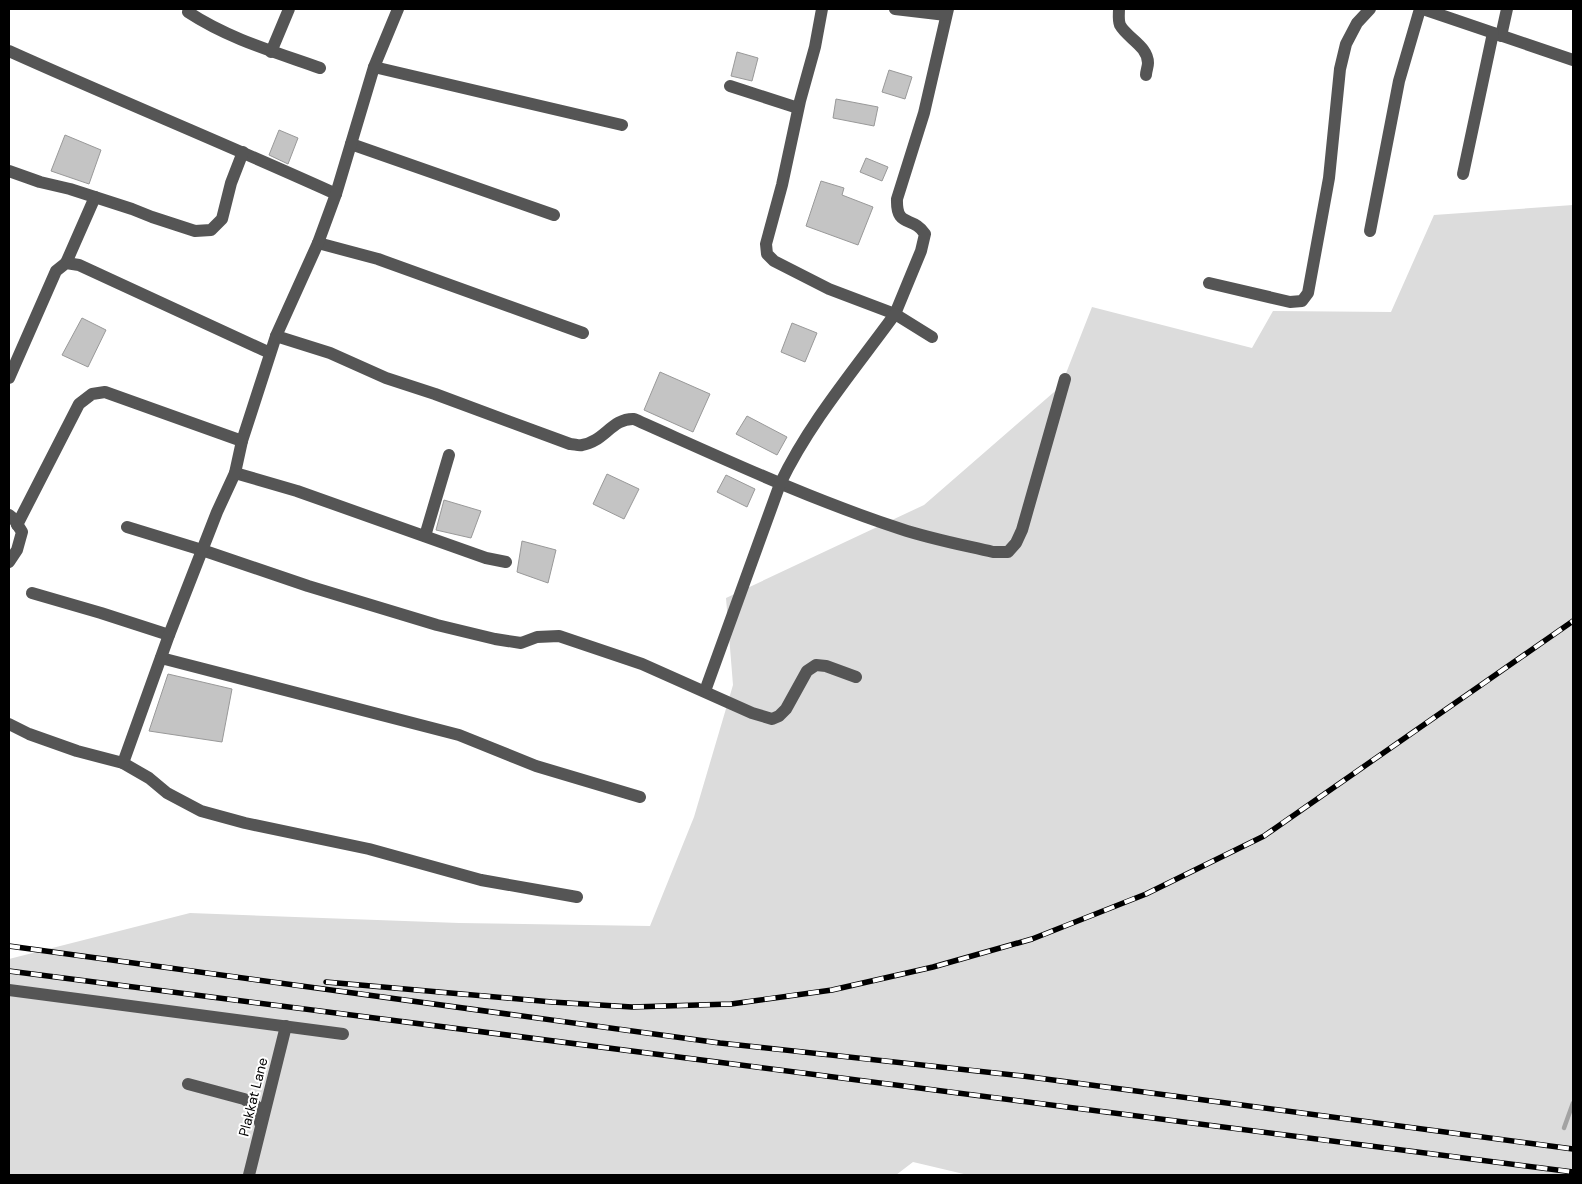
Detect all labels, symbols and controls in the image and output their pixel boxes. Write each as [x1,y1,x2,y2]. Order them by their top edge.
street label: Plakkat Lane [235,1056,271,1138]

